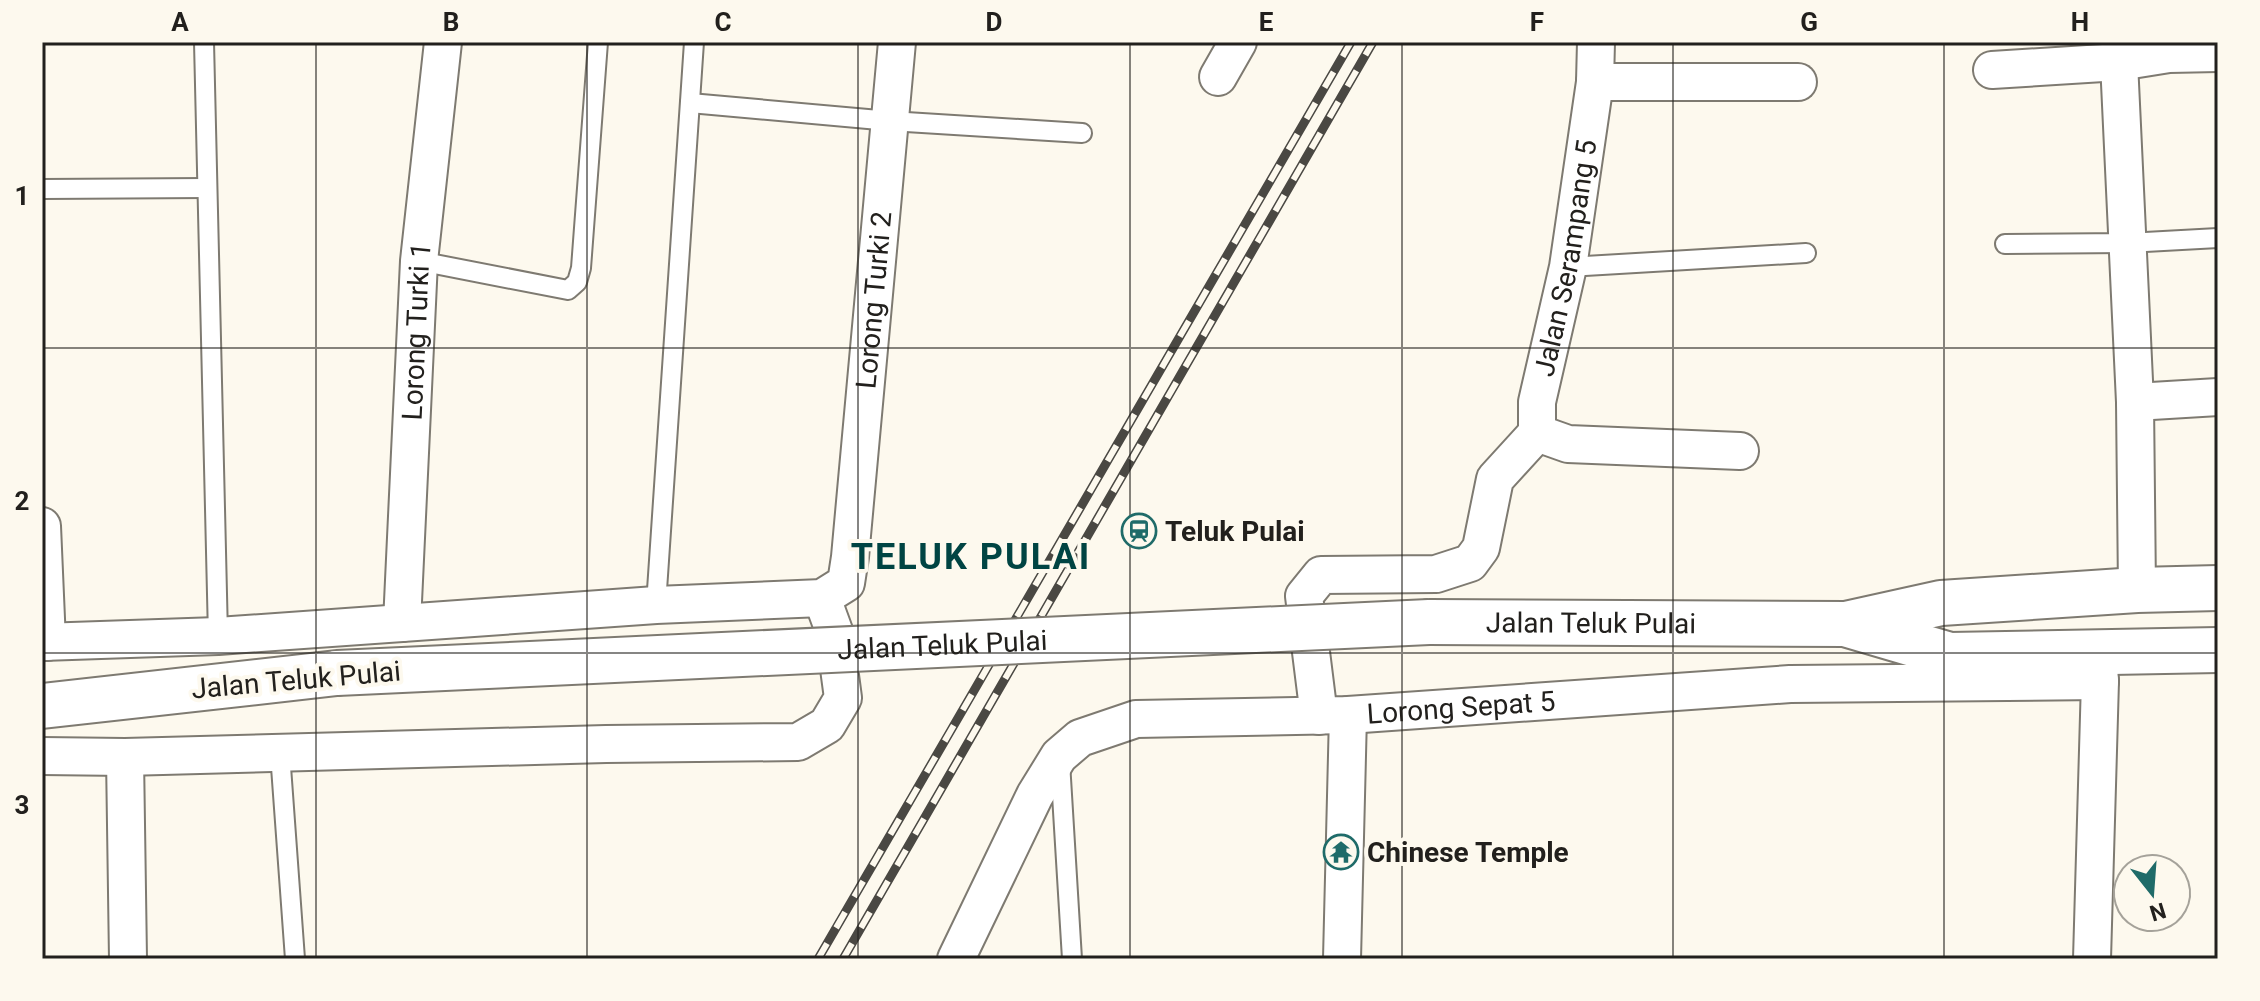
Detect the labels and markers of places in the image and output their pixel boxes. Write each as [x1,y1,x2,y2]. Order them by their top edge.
station icon: Teluk Pulai [1120,512,1158,550]
place label: Teluk Pulai [1165,515,1305,548]
temple icon: Chinese Temple [1322,833,1360,871]
place label: Chinese Temple [1367,836,1569,869]

